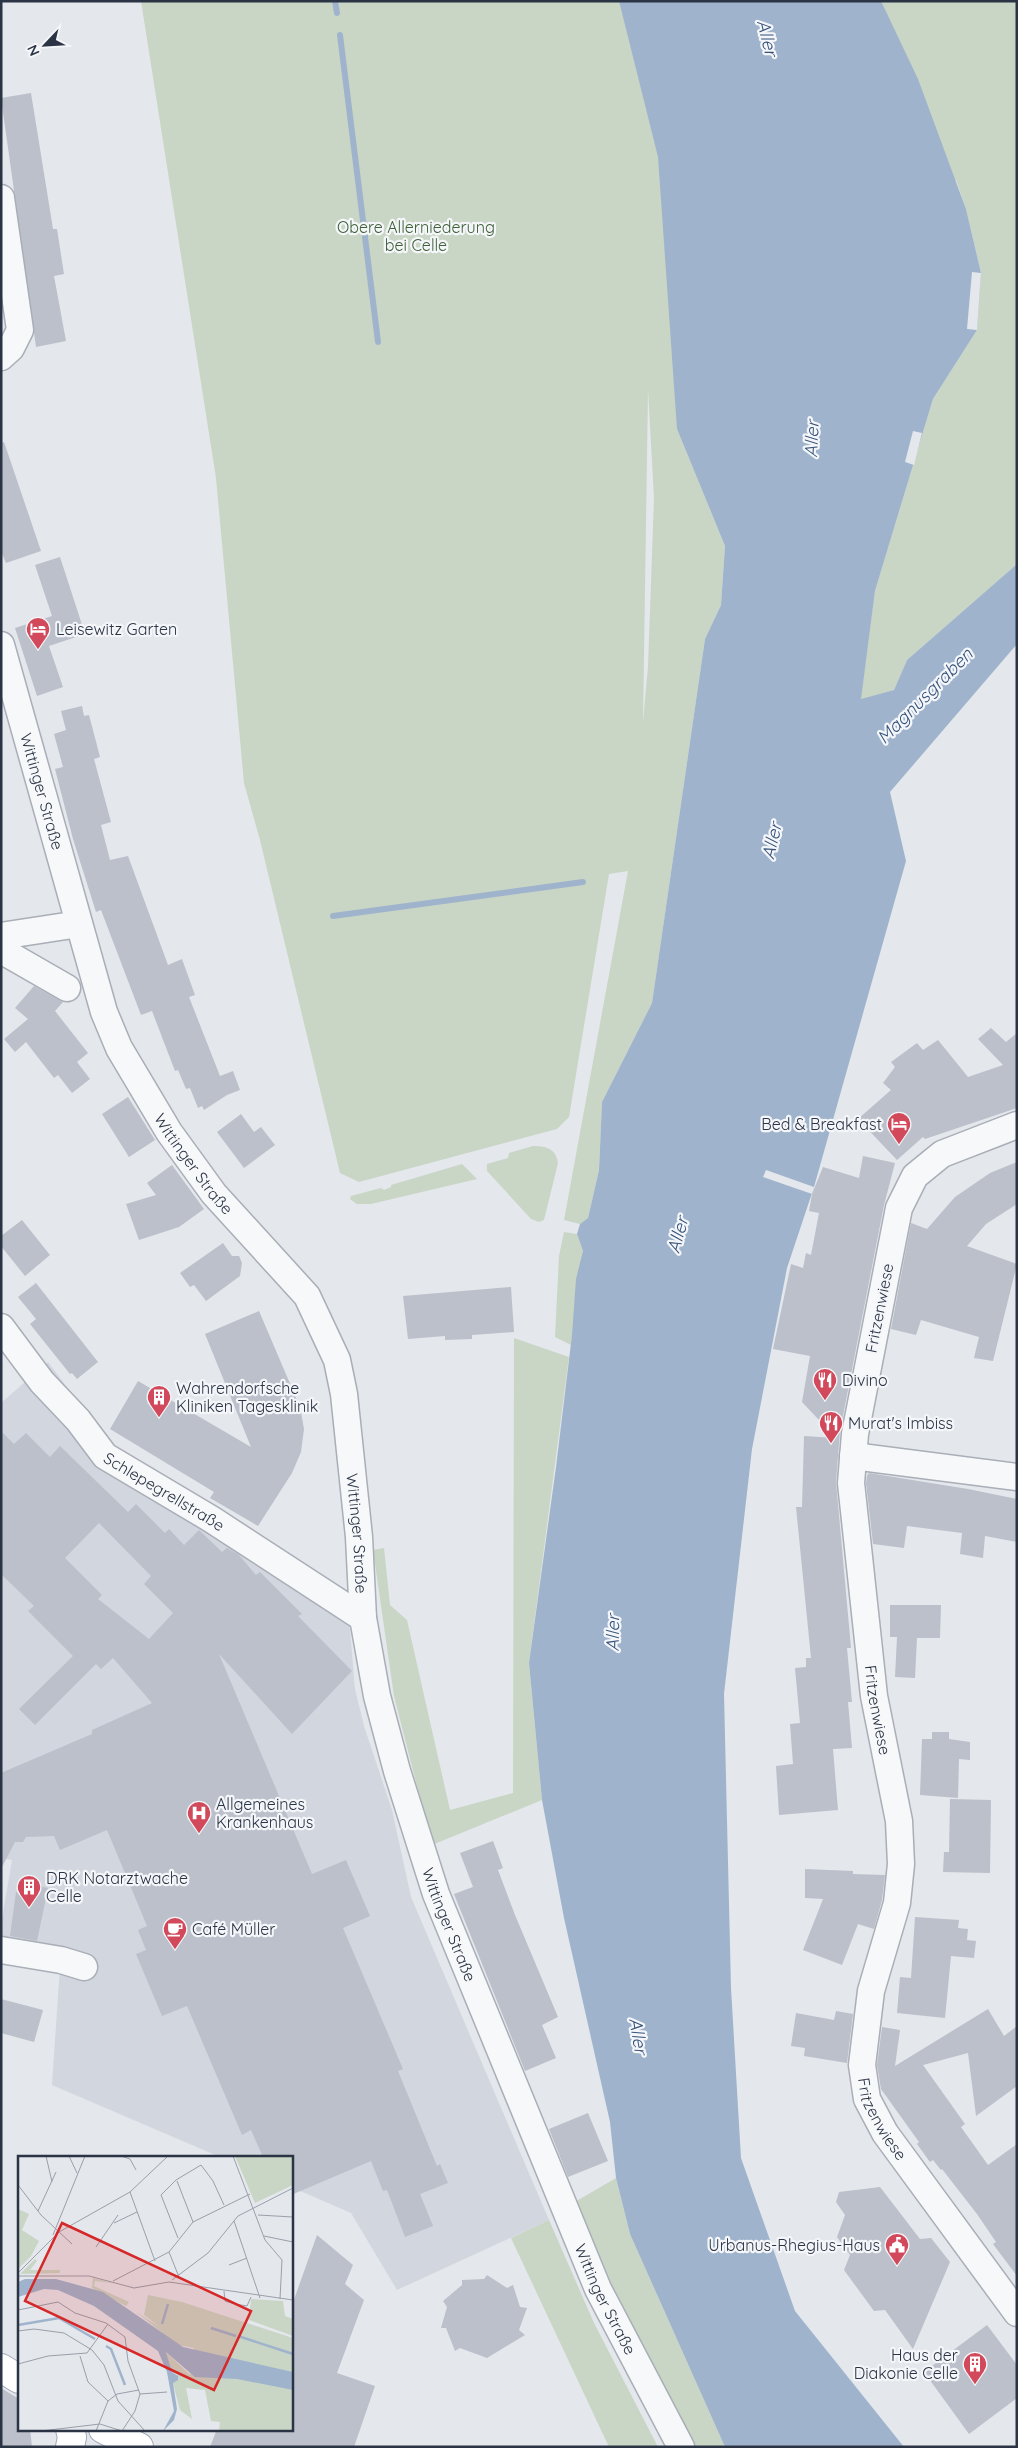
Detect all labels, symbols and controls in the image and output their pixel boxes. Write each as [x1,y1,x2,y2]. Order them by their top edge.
water label: Aller [752,17,784,61]
north arrow [20,20,70,70]
text: N [23,42,44,59]
park label: Obere Allerniederung bei Celle [337,217,495,255]
water label: Aller [799,418,824,458]
hotel icon: Leisewitz Garten [25,616,51,650]
place label: Leisewitz Garten [56,619,177,639]
water label: Magnusgraben [872,642,978,748]
street label: Wittinger Straße [16,731,68,852]
water label: Aller [756,818,787,861]
street label: Wittinger Straße [150,1110,237,1218]
hotel icon: Bed & Breakfast [886,1111,912,1145]
place label: Bed & Breakfast [761,1114,882,1134]
water label: Aller [662,1212,694,1256]
street label: Fritzenwiese [861,1262,897,1354]
restaurant icon: Divino [812,1367,838,1401]
place label: Divino [842,1370,888,1390]
place label: Wahrendorfsche Kliniken Tagesklinik [176,1378,318,1416]
building icon: Wahrendorfsche Kliniken Tagesklinik [146,1384,172,1418]
restaurant icon: Murat's Imbiss [818,1410,844,1444]
place label: Murat's Imbiss [848,1413,953,1433]
street label: Schlepegrellstraße [100,1448,228,1535]
street label: Wittinger Straße [342,1472,372,1594]
water label: Aller [601,1612,624,1652]
street label: Fritzenwiese [861,1664,896,1757]
place label: Allgemeines Krankenhaus [216,1794,313,1832]
hospital icon: Allgemeines Krankenhaus [186,1800,212,1834]
street label: Wittinger Straße [418,1865,481,1984]
place label: DRK Notarztwache Celle [46,1868,188,1906]
building icon: DRK Notarztwache Celle [16,1874,42,1908]
cafe icon: Café Müller [162,1916,188,1950]
place label: Café Müller [192,1919,275,1939]
water label: Aller [624,2016,653,2058]
street label: Fritzenwiese [854,2076,911,2164]
inset map [18,2156,292,2430]
public building icon: Urbanus-Rhegius-Haus [884,2232,910,2266]
place label: Urbanus-Rhegius-Haus [708,2235,880,2255]
street label: Wittinger Straße [571,2241,641,2358]
place label: Haus der Diakonie Celle [854,2345,958,2383]
building icon: Haus der Diakonie Celle [962,2351,988,2385]

